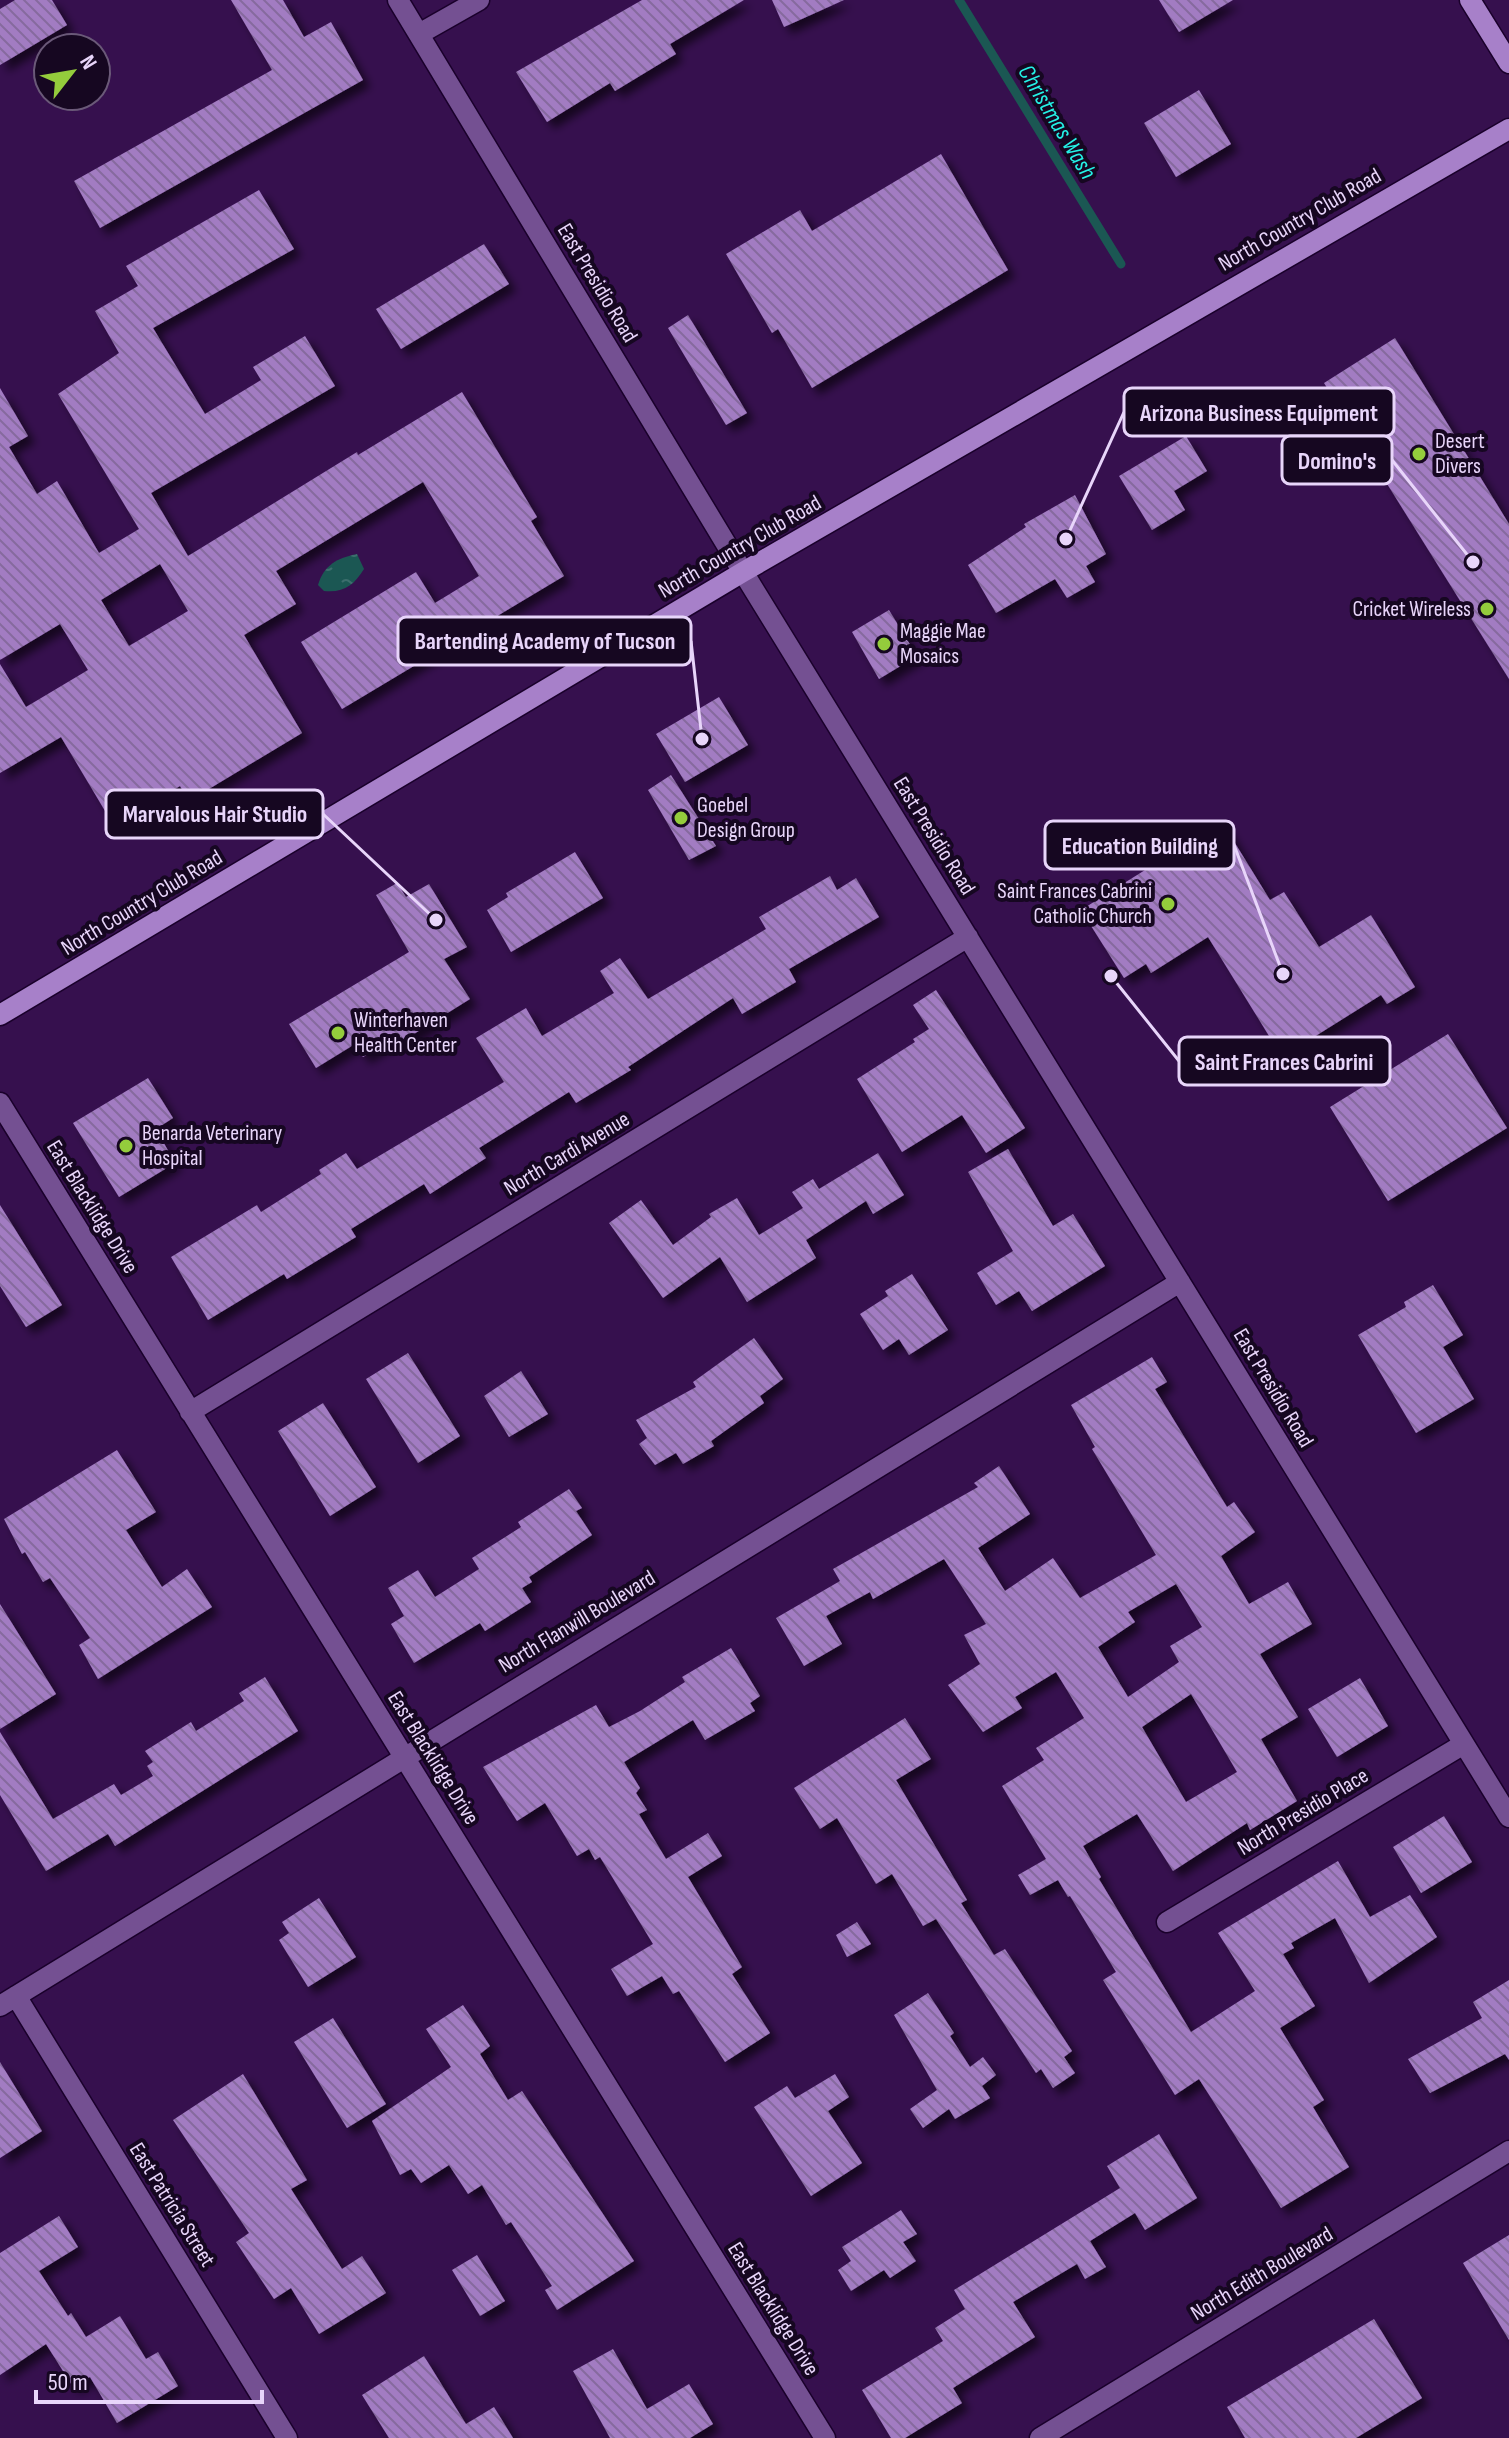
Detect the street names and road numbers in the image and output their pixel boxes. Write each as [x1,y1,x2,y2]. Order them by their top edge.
street label: North Country Club Road [1214,162,1386,278]
street label: East Presidio Road [551,219,643,347]
street label: North Country Club Road [654,489,826,605]
street label: East Presidio Road [887,772,981,900]
street label: North Country Club Road [56,844,228,962]
street label: North Cardi Avenue [499,1106,635,1202]
street label: East Blacklidge Drive [40,1135,144,1279]
street label: East Presidio Road [1227,1324,1319,1452]
street label: North Flanwill Boulevard [494,1565,660,1679]
street label: East Blacklidge Drive [381,1686,485,1830]
street label: North Presidio Place [1233,1762,1373,1862]
street label: East Patricia Street [123,2138,221,2272]
street label: North Edith Boulevard [1186,2221,1338,2327]
street label: East Blacklidge Drive [721,2237,825,2381]

